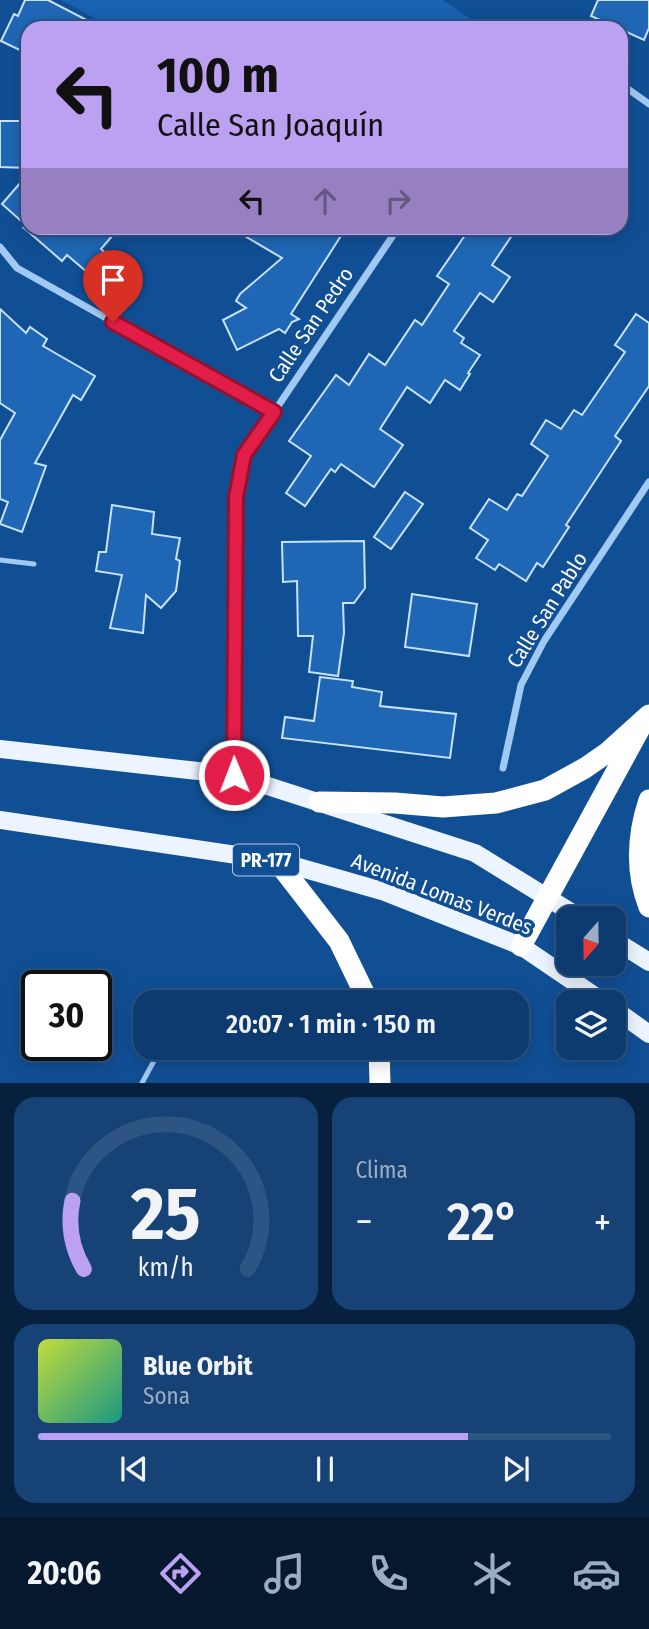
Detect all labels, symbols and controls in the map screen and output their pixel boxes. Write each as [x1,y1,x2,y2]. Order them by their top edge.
text: 100 m [157,46,279,105]
icon: left [42,49,133,140]
text: Calle San Joaquín [157,106,384,144]
icon: left [233,182,271,220]
icon: ahead [306,182,344,220]
icon: right [379,182,417,220]
pin [83,250,143,322]
icon: arrive [94,261,132,299]
street label: Calle San Pedro [263,262,359,388]
street label: Calle San Pablo [501,547,593,673]
position arrow [197,738,271,812]
road number: PR-177 [233,845,299,876]
street label: Avenida Lomas Verdes [348,848,536,940]
north arrow [556,906,626,976]
map controls [556,906,626,1060]
speed limit sign: 30 [21,970,112,1061]
button: layers [556,990,626,1060]
text: 20:07 · 1 min · 150 m [226,1009,436,1040]
text: Clima [356,1156,408,1184]
text: 25 [130,1172,200,1259]
text: 22° [447,1191,519,1254]
text: − [356,1199,373,1245]
text: + [594,1199,611,1245]
text: km/h [138,1253,194,1283]
text: Blue Orbit [143,1351,253,1382]
text: Sona [143,1382,190,1410]
icon: previous [115,1450,153,1488]
icon: pause [306,1450,344,1488]
icon: next [497,1450,535,1488]
icon: directions [156,1549,205,1598]
icon: music [260,1549,309,1598]
icon: phone [364,1549,413,1598]
icon: climate [468,1549,517,1598]
icon: car [572,1549,621,1598]
text: 20:06 [28,1554,101,1592]

